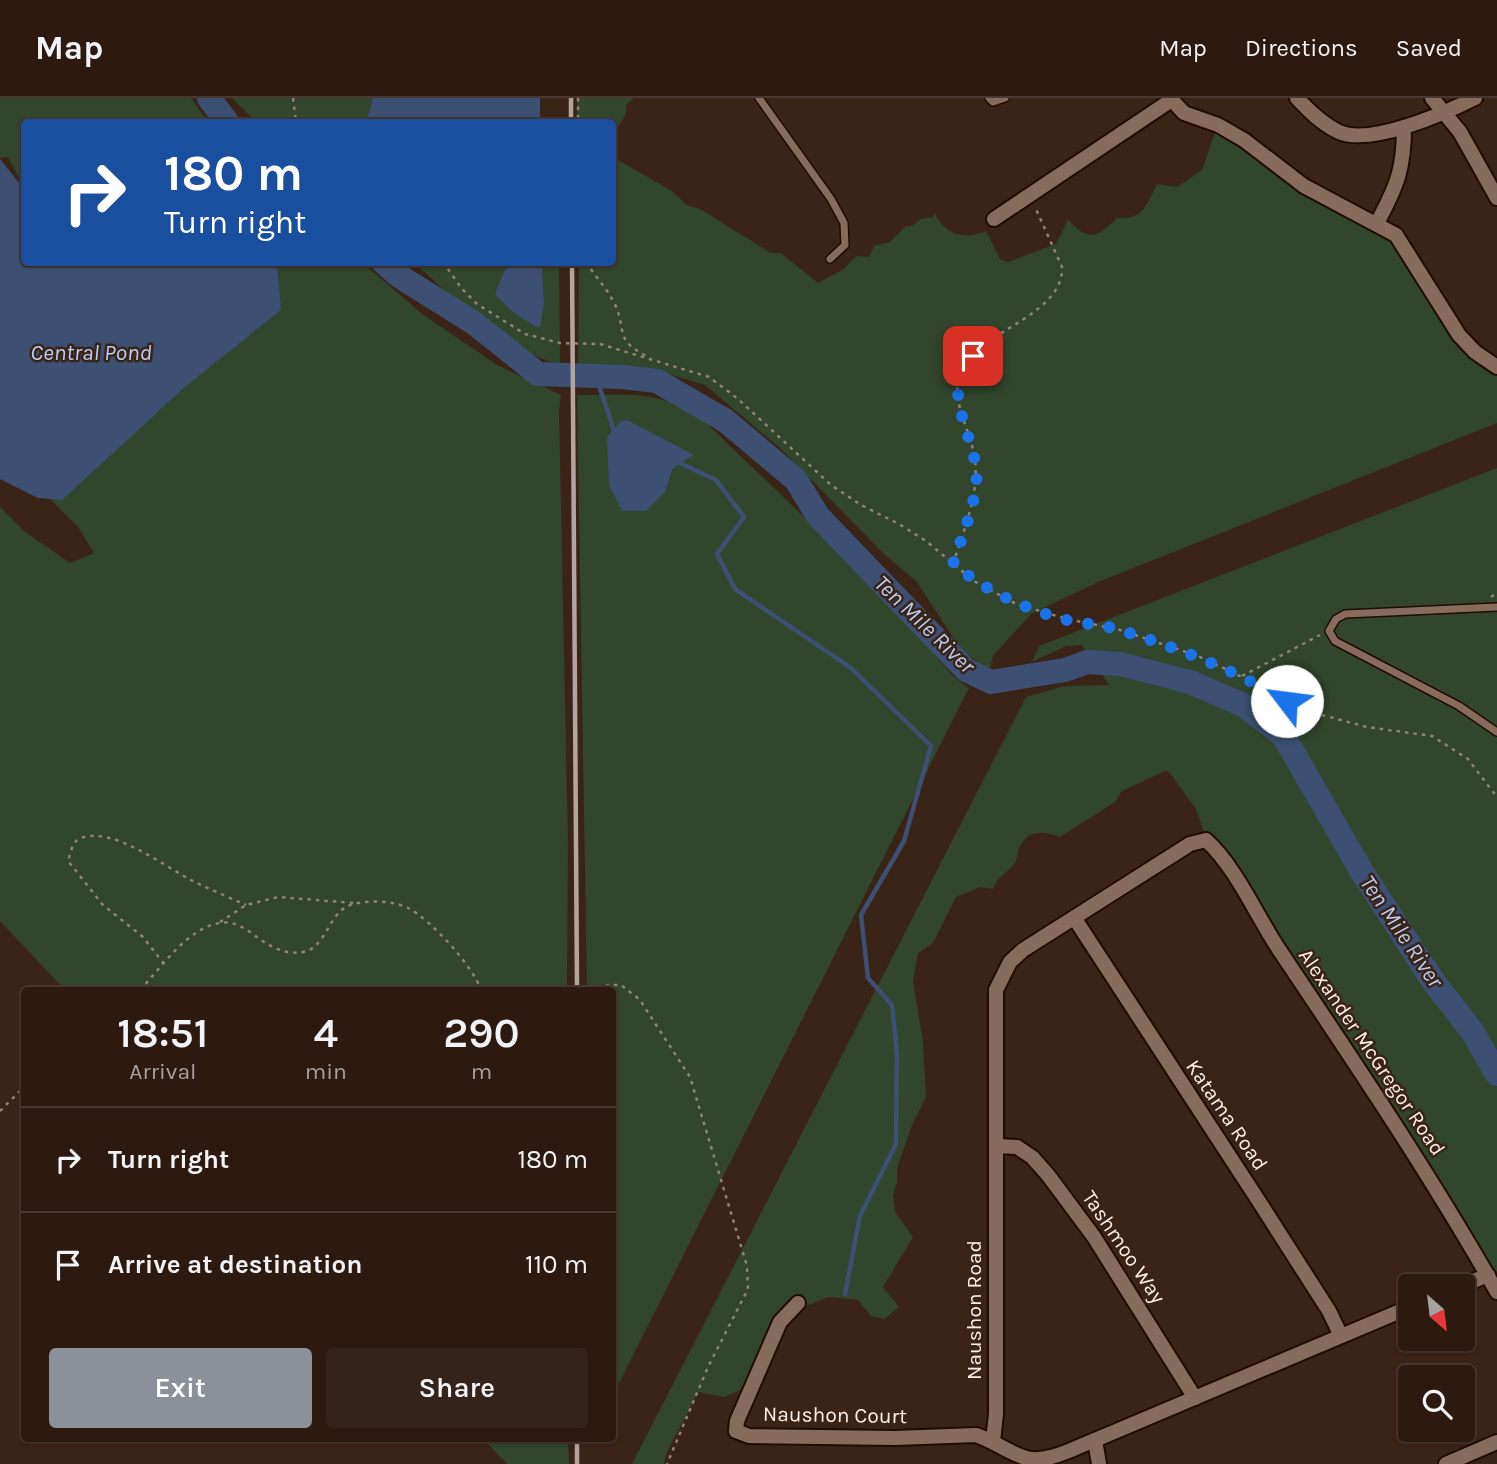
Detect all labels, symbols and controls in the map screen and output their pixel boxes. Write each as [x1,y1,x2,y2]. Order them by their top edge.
text: Map [35,29,103,67]
text: Map [1159,34,1207,62]
text: Directions [1245,34,1358,62]
text: Saved [1396,34,1462,62]
text: 180 m [164,145,303,202]
icon: right [49,147,140,238]
text: Turn right [164,204,306,241]
pin [943,326,1003,386]
icon: arrive [954,337,992,375]
water label: Central Pond [30,339,152,366]
water label: Ten Mile River [869,570,982,680]
position arrow [1250,664,1324,738]
water label: Ten Mile River [1354,870,1450,994]
street label: Alexander McGregor Road [1294,944,1450,1160]
text: 18:51 [117,1008,208,1058]
text: 4 [314,1008,338,1058]
text: 290 [443,1008,520,1058]
street label: Katama Road [1181,1055,1273,1175]
text: Arrival [129,1058,197,1085]
text: min [305,1058,347,1085]
text: m [471,1058,492,1085]
icon: right [49,1141,87,1179]
text: Turn right [108,1144,229,1175]
text: 180 m [518,1144,588,1175]
street label: Tashmoo Way [1077,1186,1171,1308]
street label: Naushon Road [962,1240,986,1380]
icon: arrive [49,1246,87,1284]
text: Arrive at destination [108,1249,362,1280]
text: 110 m [525,1249,588,1280]
north arrow [1398,1274,1475,1351]
map controls [1398,1274,1475,1442]
button: Exit [49,1348,312,1428]
button: Share [326,1348,588,1428]
button: search [1398,1365,1475,1442]
street label: Naushon Court [763,1402,907,1428]

